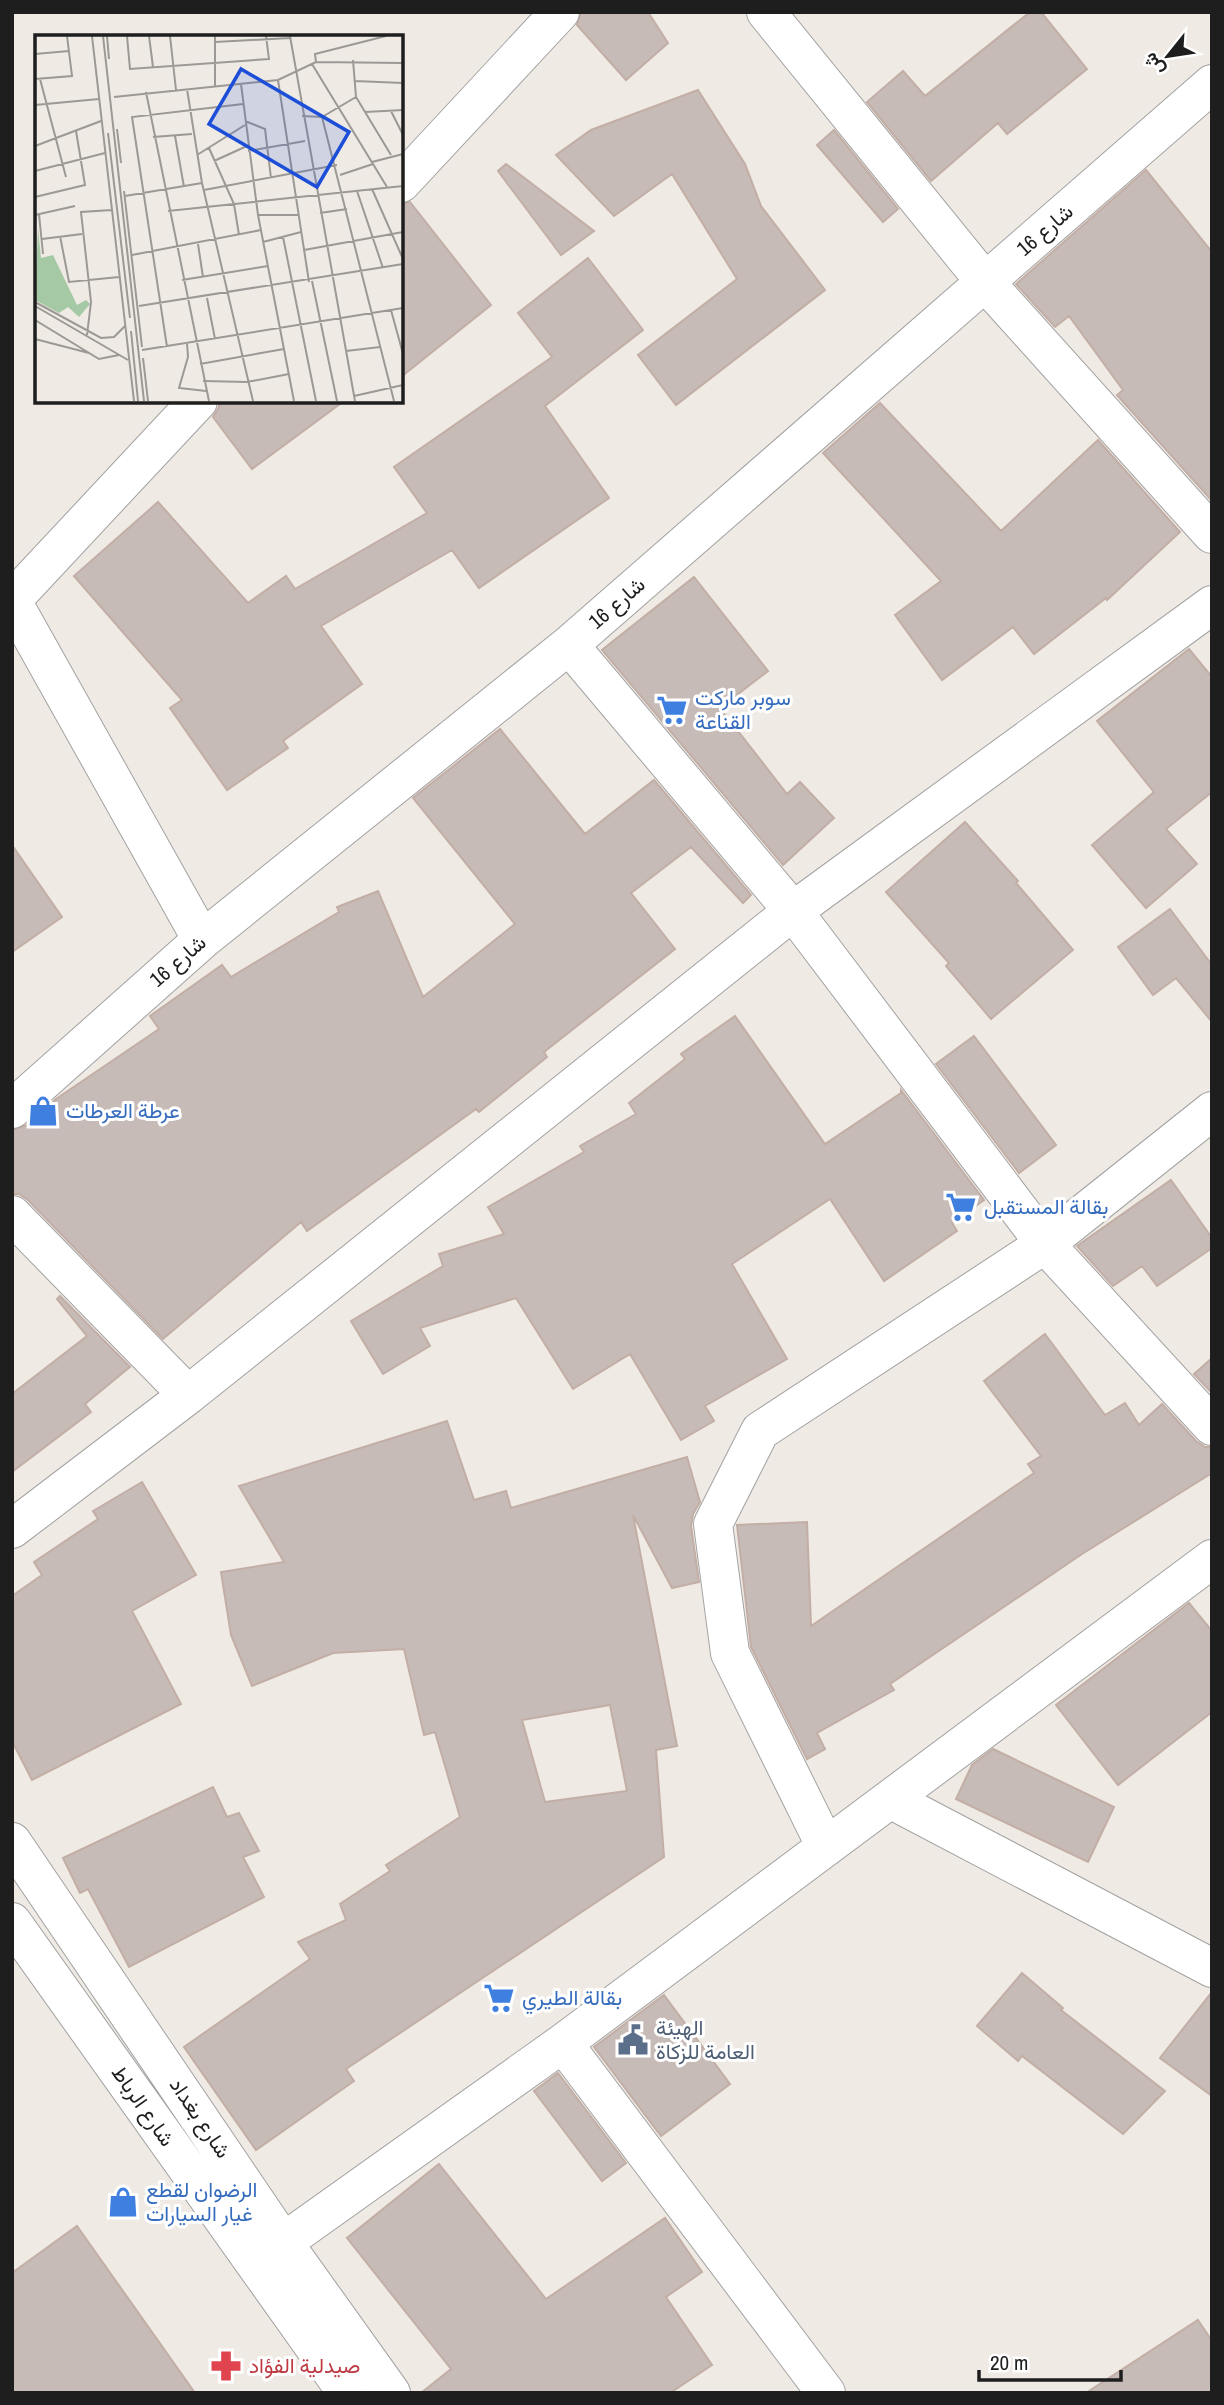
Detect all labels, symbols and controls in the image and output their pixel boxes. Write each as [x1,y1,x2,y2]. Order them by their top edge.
north arrow [1133,21,1203,91]
inset map [35,35,402,402]
text: ش [1136,48,1170,81]
street label: شارع 16 [1010,197,1079,262]
street label: شارع 16 [582,570,651,635]
place label: سوبر ماركت القناعة [695,683,791,736]
supermarket icon: سوبر ماركت القناعة [655,693,689,727]
street label: شارع 16 [143,928,212,993]
shop icon: عرطة العرطات [26,1094,60,1128]
place label: عرطة العرطات [66,1096,180,1125]
supermarket icon: بقالة المستقبل [944,1190,978,1224]
place label: بقالة المستقبل [984,1192,1108,1221]
supermarket icon: بقالة الطيري [482,1981,516,2015]
place label: بقالة الطيري [522,1983,622,2015]
place label: الهيئة العامة للزكاة [656,2013,755,2066]
public building icon: الهيئة العامة للزكاة [616,2023,650,2057]
street label: شارع الرباط [105,2059,182,2152]
street label: شارع بغداد [163,2072,238,2164]
place label: الرضوان لقطع غيار السيارات [146,2175,257,2228]
shop icon: الرضوان لقطع غيار السيارات [106,2185,140,2219]
scale bar [979,2338,1121,2382]
text: 20 m [990,2348,1028,2377]
pharmacy icon: صيدلية الفؤاد [209,2349,243,2383]
place label: صيدلية الفؤاد [249,2351,360,2380]

